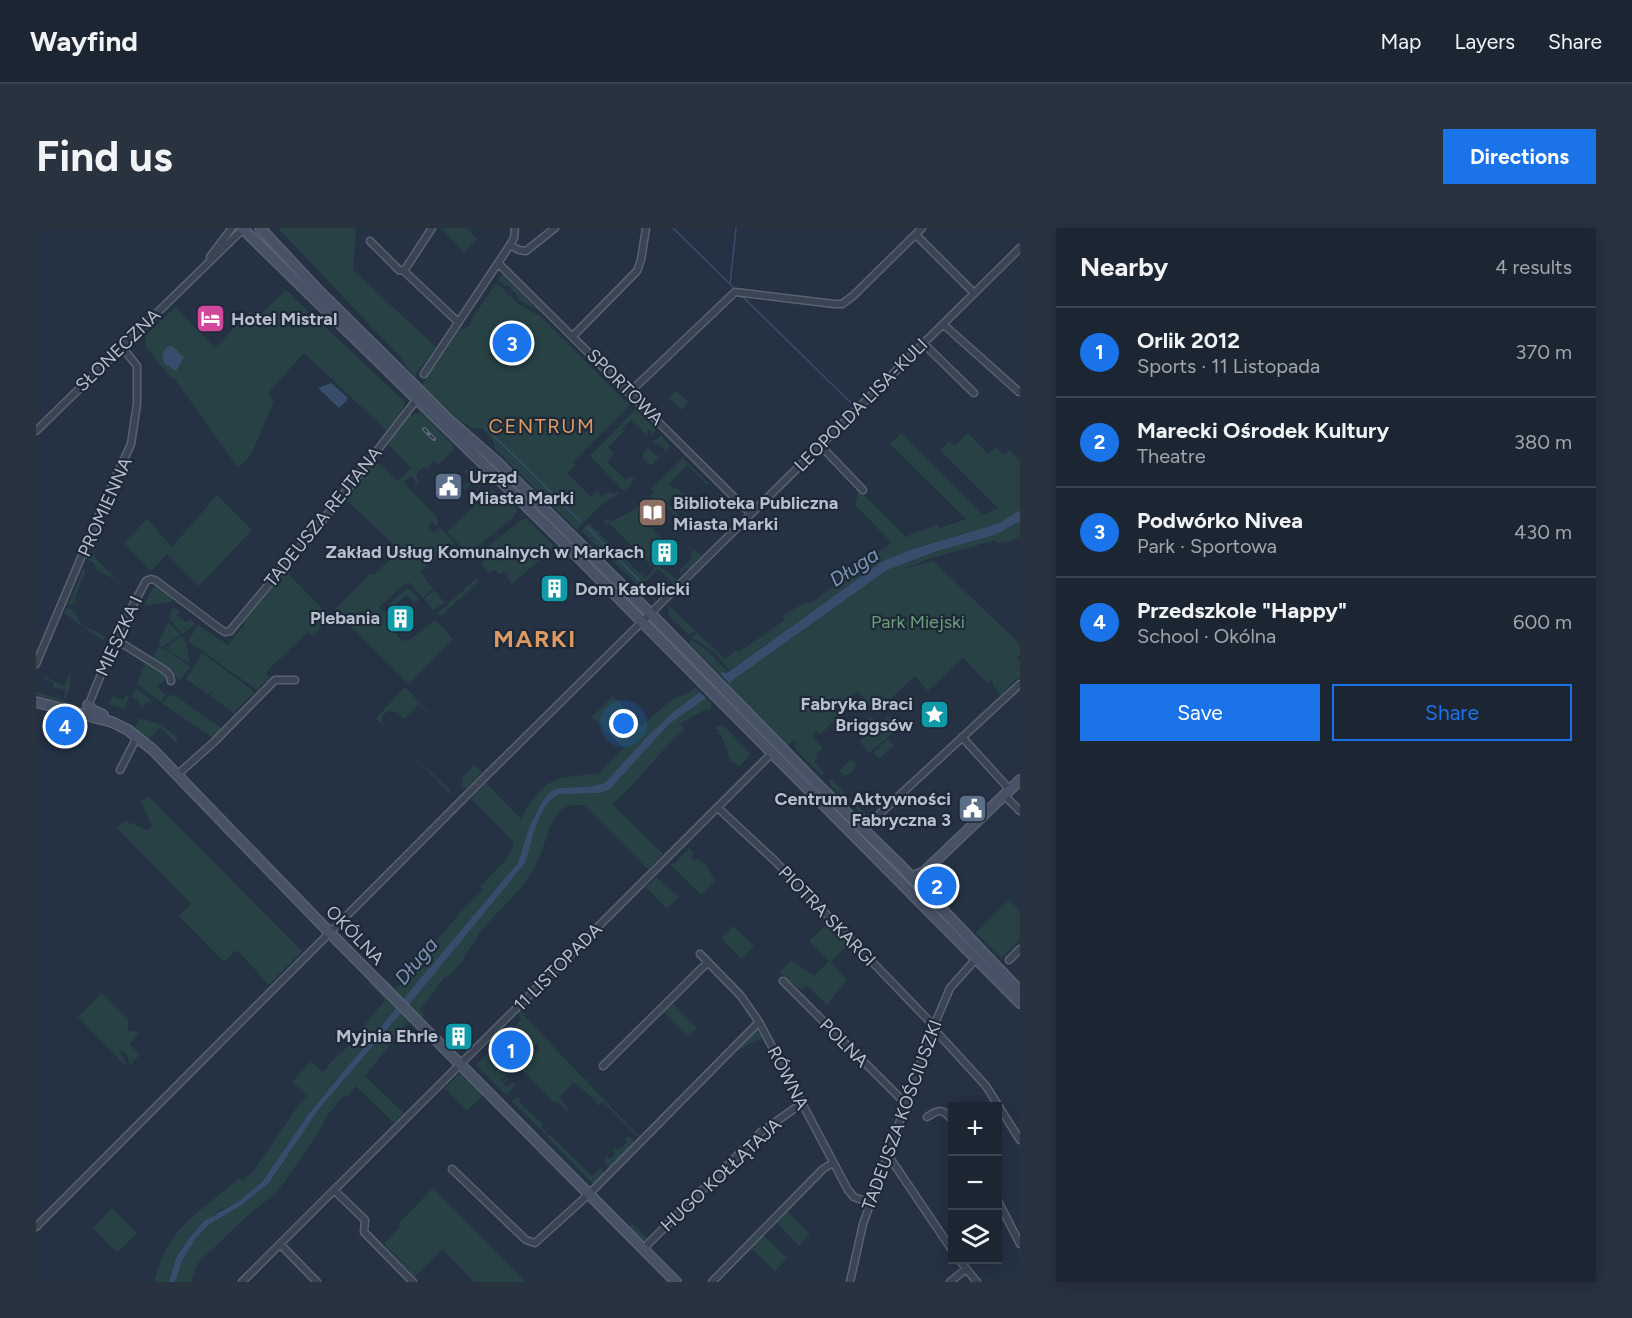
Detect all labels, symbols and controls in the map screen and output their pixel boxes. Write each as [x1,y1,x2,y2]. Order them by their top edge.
text: Wayfind [30,24,138,58]
text: Map [1381,29,1421,54]
text: Layers [1454,29,1515,54]
text: Share [1548,29,1602,54]
button: Directions [1443,129,1596,184]
text: Find us [36,131,173,182]
text: Nearby [1080,251,1168,283]
text: 4 results [1495,255,1572,279]
hotel icon: Hotel Mistral [194,303,226,335]
street label: SŁONECZNA [71,304,165,396]
place label: Hotel Mistral [231,308,337,330]
pin: 3 [492,320,532,366]
text: Orlik 2012 [1137,327,1240,354]
street label: LEOPOLDA LISA-KULI [790,334,932,476]
text: 1 [1095,340,1104,364]
text: 370 m [1516,340,1572,364]
street label: SPORTOWA [582,344,668,430]
text: Sports · 11 Listopada [1137,354,1320,378]
district label: CENTRUM [489,414,595,438]
text: Marecki Ośrodek Kultury [1137,417,1389,444]
text: 2 [1094,430,1105,454]
text: 380 m [1514,430,1572,454]
street label: TADEUSZA REJTANA [260,442,386,592]
text: Theatre [1137,444,1206,468]
street label: PROMIENNA [73,454,137,560]
place label: Urząd Miasta Marki [469,466,574,509]
public building icon: Urząd Miasta Marki [432,471,464,503]
place label: Biblioteka Publiczna Miasta Marki [673,492,838,535]
library icon: Biblioteka Publiczna Miasta Marki [636,497,668,529]
text: Podwórko Nivea [1137,507,1303,534]
text: 3 [1094,520,1105,544]
text: 430 m [1514,520,1572,544]
text: Park · Sportowa [1137,534,1277,558]
building icon: Zakład Usług Komunalnych w Markach [649,536,681,568]
place label: Zakład Usług Komunalnych w Markach [326,541,644,563]
water label: Długa [825,542,883,592]
building icon: Dom Katolicki [538,573,570,605]
place label: Dom Katolicki [575,578,690,600]
street label: MIESZKA I [91,592,147,680]
text: Przedszkole "Happy" [1137,597,1347,624]
building icon: Plebania [385,602,417,634]
place label: Plebania [310,607,380,629]
text: 4 [1093,610,1106,634]
text: 600 m [1513,610,1572,634]
park label: Park Miejski [871,611,965,633]
district label: MARKI [493,624,577,653]
text: School · Okólna [1137,624,1276,648]
button: Save [1080,684,1320,741]
button: Share [1332,684,1572,741]
place label: Fabryka Braci Briggsów [801,693,913,736]
place icon: Fabryka Braci Briggsów [918,698,950,730]
pin: 4 [45,704,84,748]
your location [609,709,638,738]
place label: Centrum Aktywności Fabryczna 3 [774,788,951,831]
public building icon: Centrum Aktywności Fabryczna 3 [956,793,988,825]
street label: PIOTRA SKARGI [774,861,880,971]
pin: 2 [918,864,956,908]
street label: OKÓLNA [321,901,389,969]
street label: 11 LISTOPADA [509,918,607,1016]
water label: Długa [389,932,443,989]
street label: POLNA [815,1014,873,1072]
street label: TADEUSZA KOŚCIUSZKI [857,1017,947,1213]
building icon: Myjnia Ehrle [443,1020,475,1052]
place label: Myjnia Ehrle [336,1025,438,1047]
pin: 1 [492,1028,530,1072]
street label: RÓWNA [763,1043,813,1113]
map controls [948,1102,1002,1264]
button: + [948,1102,1002,1156]
street label: HUGO KOŁŁĄTAJA [656,1114,786,1236]
button: − [948,1156,1002,1210]
button: layers [948,1210,1002,1264]

